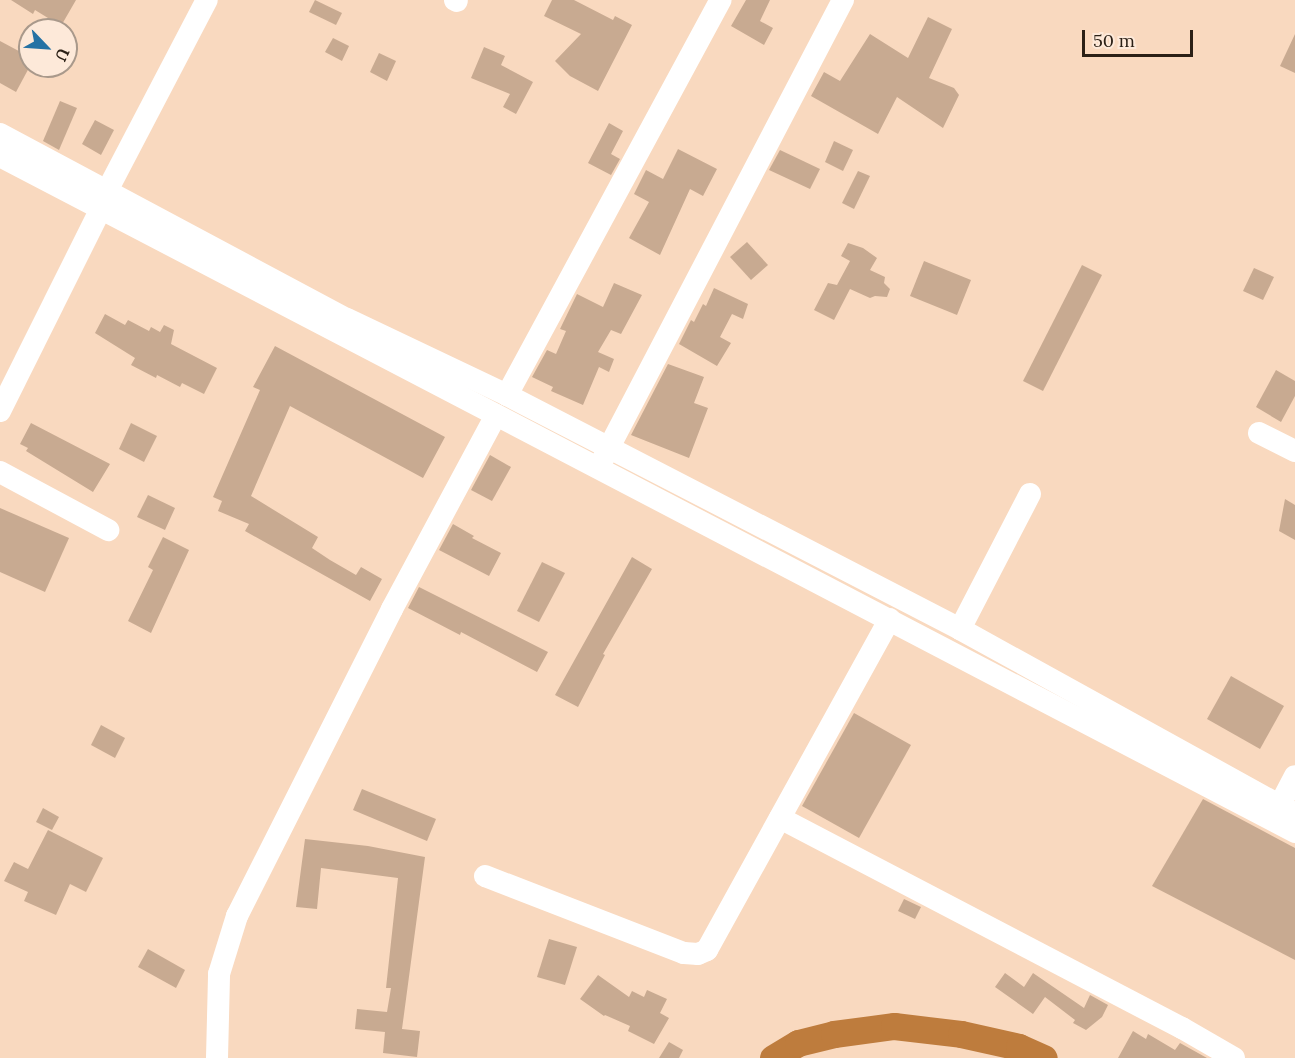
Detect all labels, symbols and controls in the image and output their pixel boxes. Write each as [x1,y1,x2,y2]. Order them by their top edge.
north arrow [18,18,78,78]
scale bar [1085,18,1196,56]
text: 50 m [1093,29,1135,52]
text: U [51,45,74,64]

